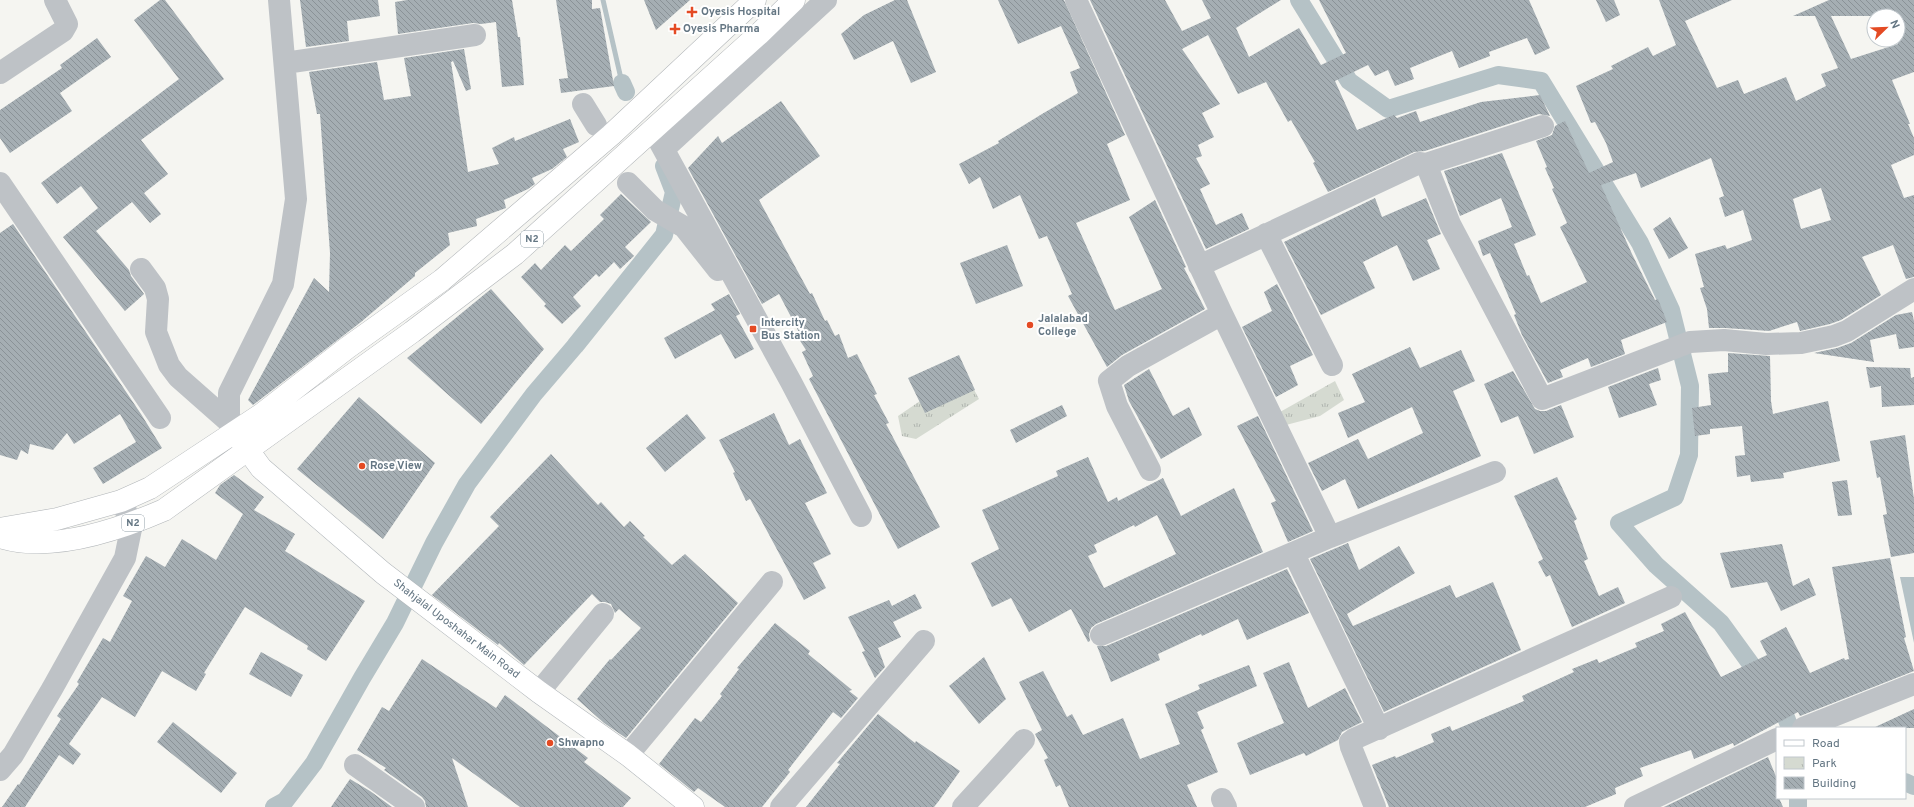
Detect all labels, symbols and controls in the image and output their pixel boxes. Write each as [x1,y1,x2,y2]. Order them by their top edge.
place label: Oyesis Hospital [701,5,780,19]
marker: Oyesis Hospital [686,6,698,18]
north arrow [1866,8,1906,48]
text: N [1886,18,1902,31]
place label: Oyesis Pharma [683,22,760,36]
marker: Oyesis Pharma [670,24,680,34]
road number: N2 [521,231,543,247]
place label: Jalalabad College [1038,312,1088,339]
place label: Intercity Bus Station [761,316,820,343]
marker: Jalalabad College [1025,320,1035,330]
marker: Intercity Bus Station [748,324,758,334]
place label: Rose View [370,459,422,473]
marker: Rose View [357,461,367,471]
road number: N2 [122,515,144,531]
street label: Shahjalal Uposhahar Main Road [390,576,522,682]
legend [1776,727,1906,799]
place label: Shwapno [558,736,605,750]
text: Road [1812,736,1840,752]
marker: Shwapno [545,738,555,748]
text: Park [1812,756,1837,772]
text: Building [1812,776,1856,792]

